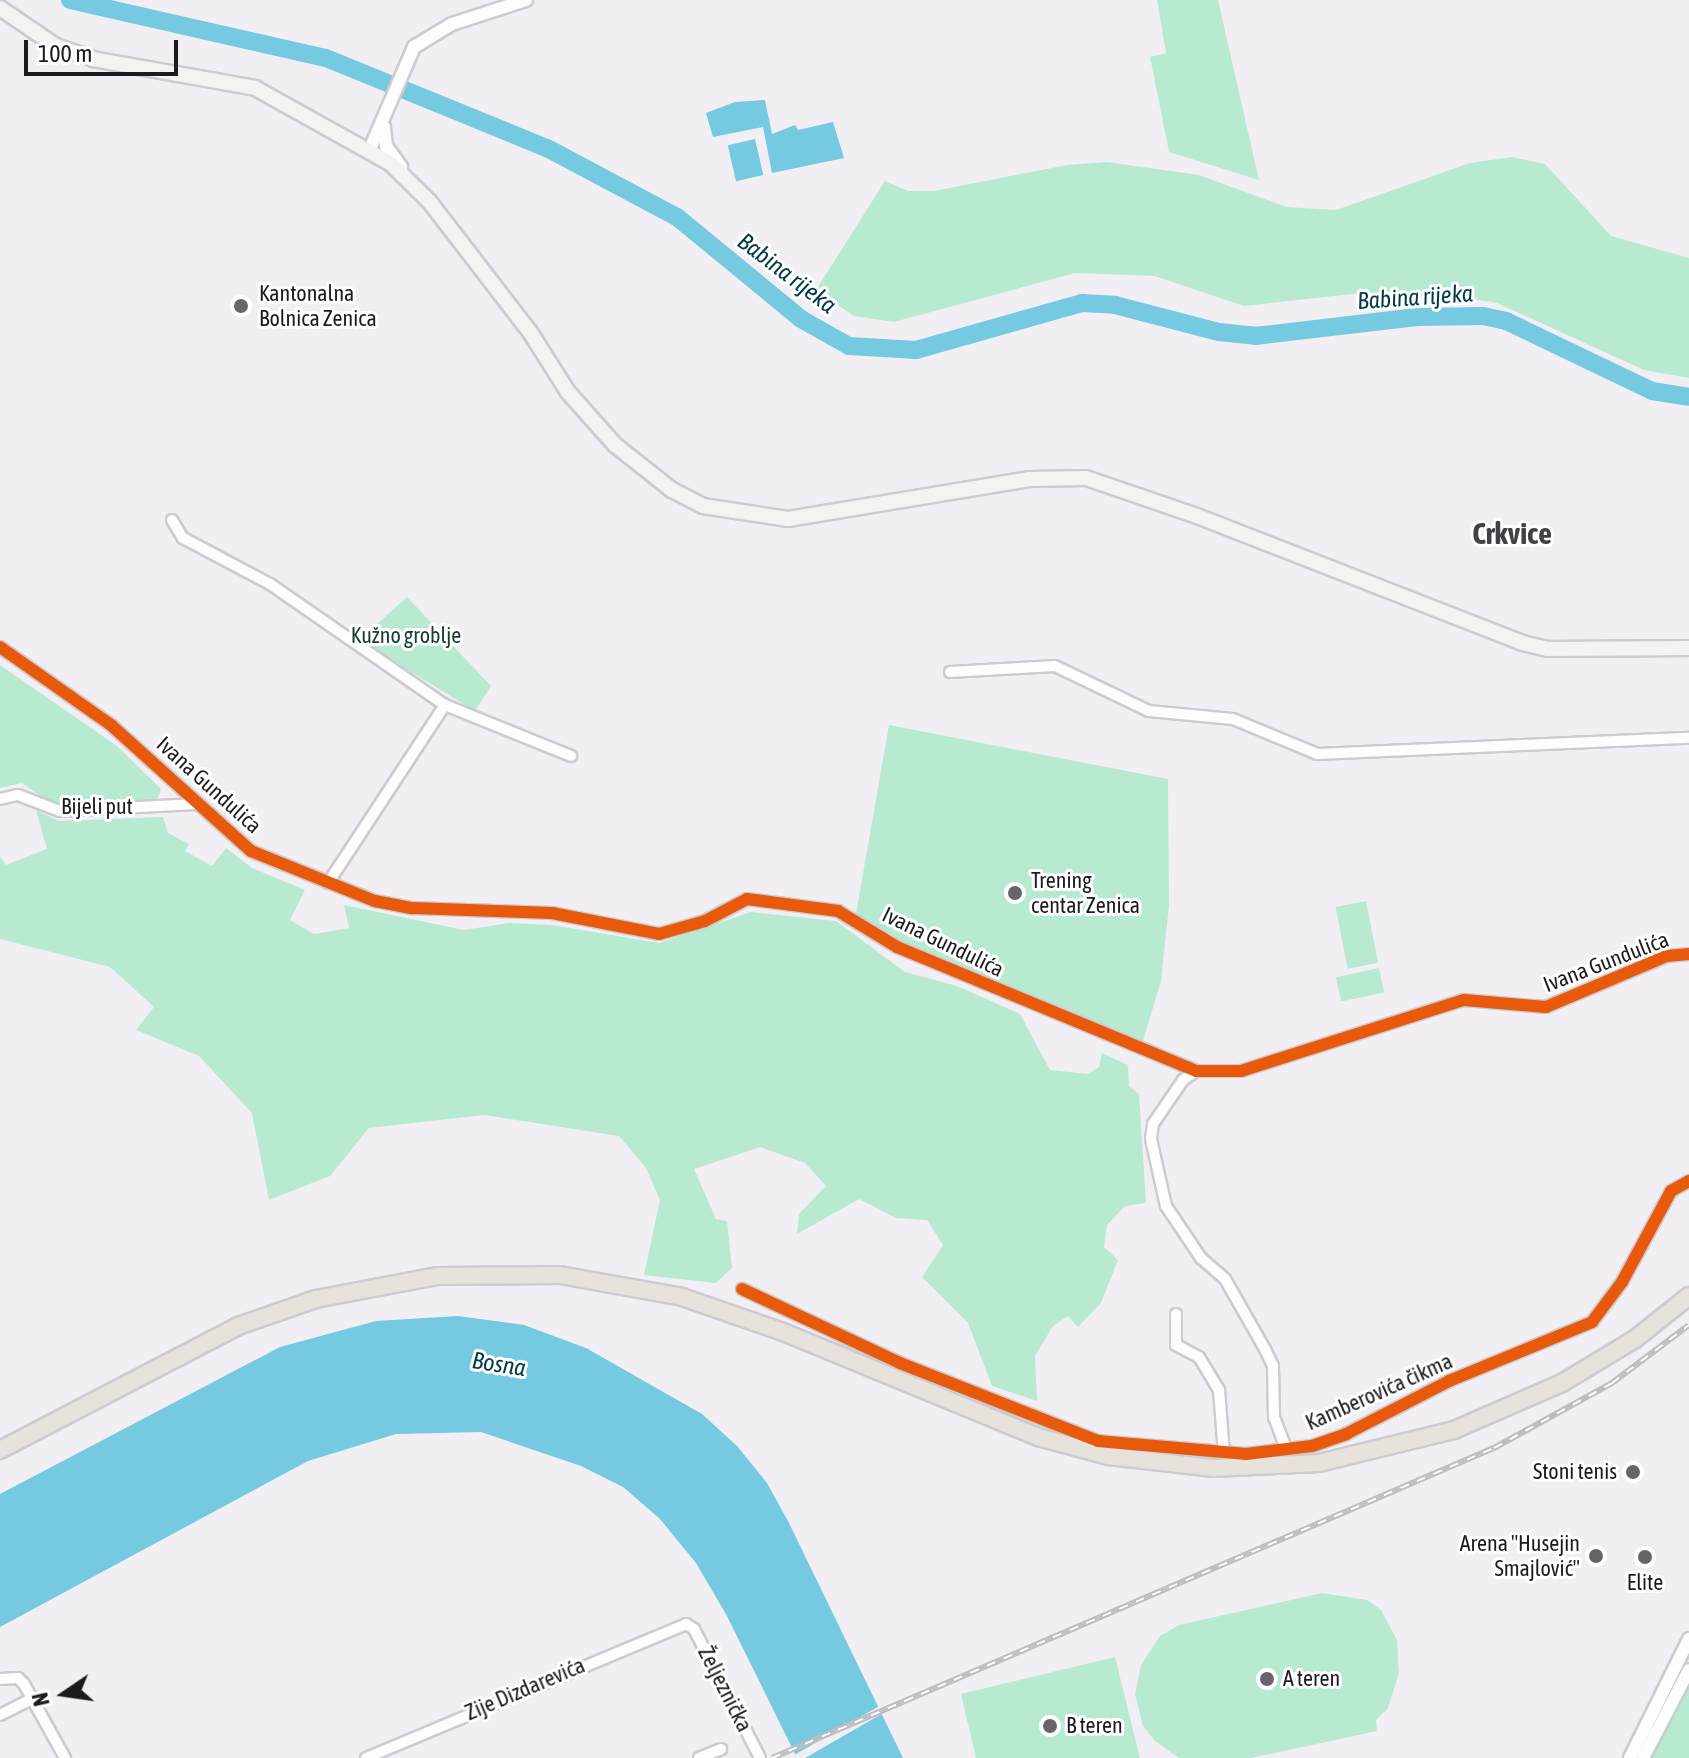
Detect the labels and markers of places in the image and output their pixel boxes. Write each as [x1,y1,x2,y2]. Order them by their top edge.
place label: Kantonalna Bolnica Zenica [259,280,377,332]
marker: Kantonalna Bolnica Zenica [230,295,252,317]
place label: Trening centar Zenica [1031,867,1140,918]
marker: Trening centar Zenica [1006,884,1024,902]
place label: Stoni tenis [1533,1459,1617,1485]
marker: Stoni tenis [1624,1463,1642,1481]
place label: Arena "Husejin Smajlović" [1460,1530,1580,1582]
marker: Arena "Husejin Smajlović" [1587,1547,1605,1565]
marker: Elite [1636,1548,1654,1566]
place label: Elite [1627,1570,1663,1596]
place label: A teren [1283,1666,1340,1692]
marker: A teren [1258,1670,1276,1688]
place label: B teren [1066,1713,1123,1739]
marker: B teren [1041,1717,1059,1735]

